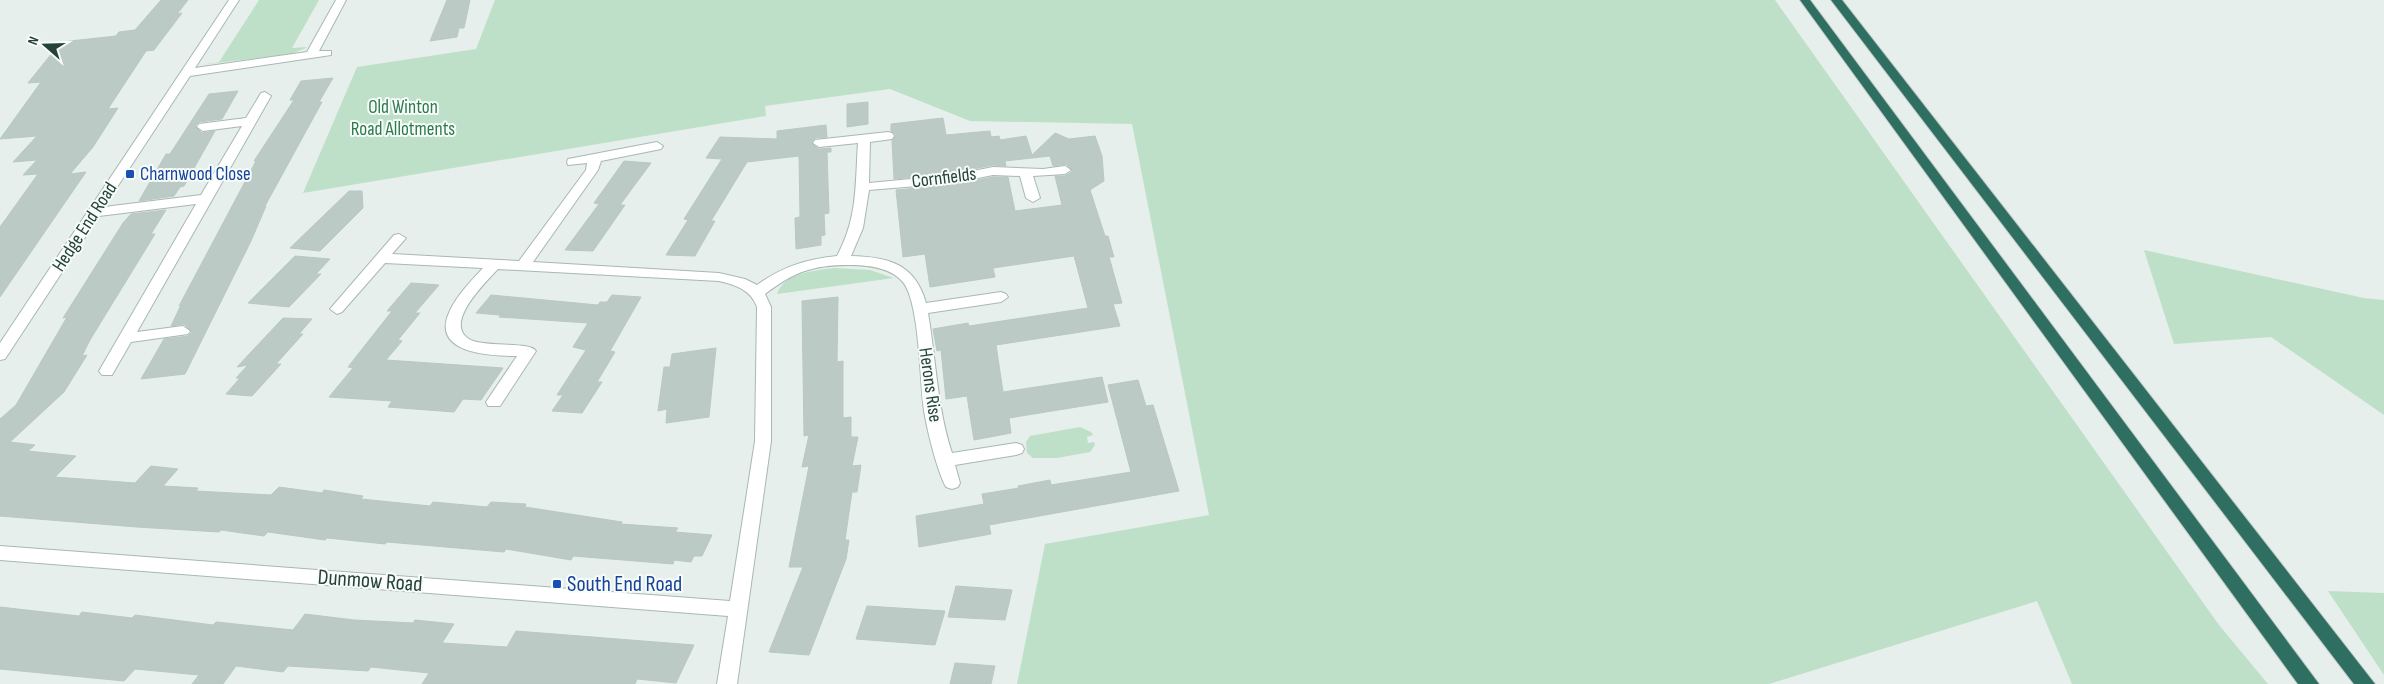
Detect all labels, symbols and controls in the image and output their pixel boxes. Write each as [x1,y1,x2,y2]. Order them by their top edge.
north arrow [20,20,70,70]
text: N [24,34,43,47]
park label: Old Winton Road Allotments [351,96,455,141]
place label: Charnwood Close [140,163,251,186]
street label: Cornfields [910,163,978,193]
marker: Charnwood Close [124,168,136,180]
street label: Hedge End Road [48,178,122,276]
street label: Herons Rise [913,346,947,424]
street label: Dunmow Road [317,564,423,598]
place label: South End Road [567,571,682,598]
marker: South End Road [551,578,563,590]

